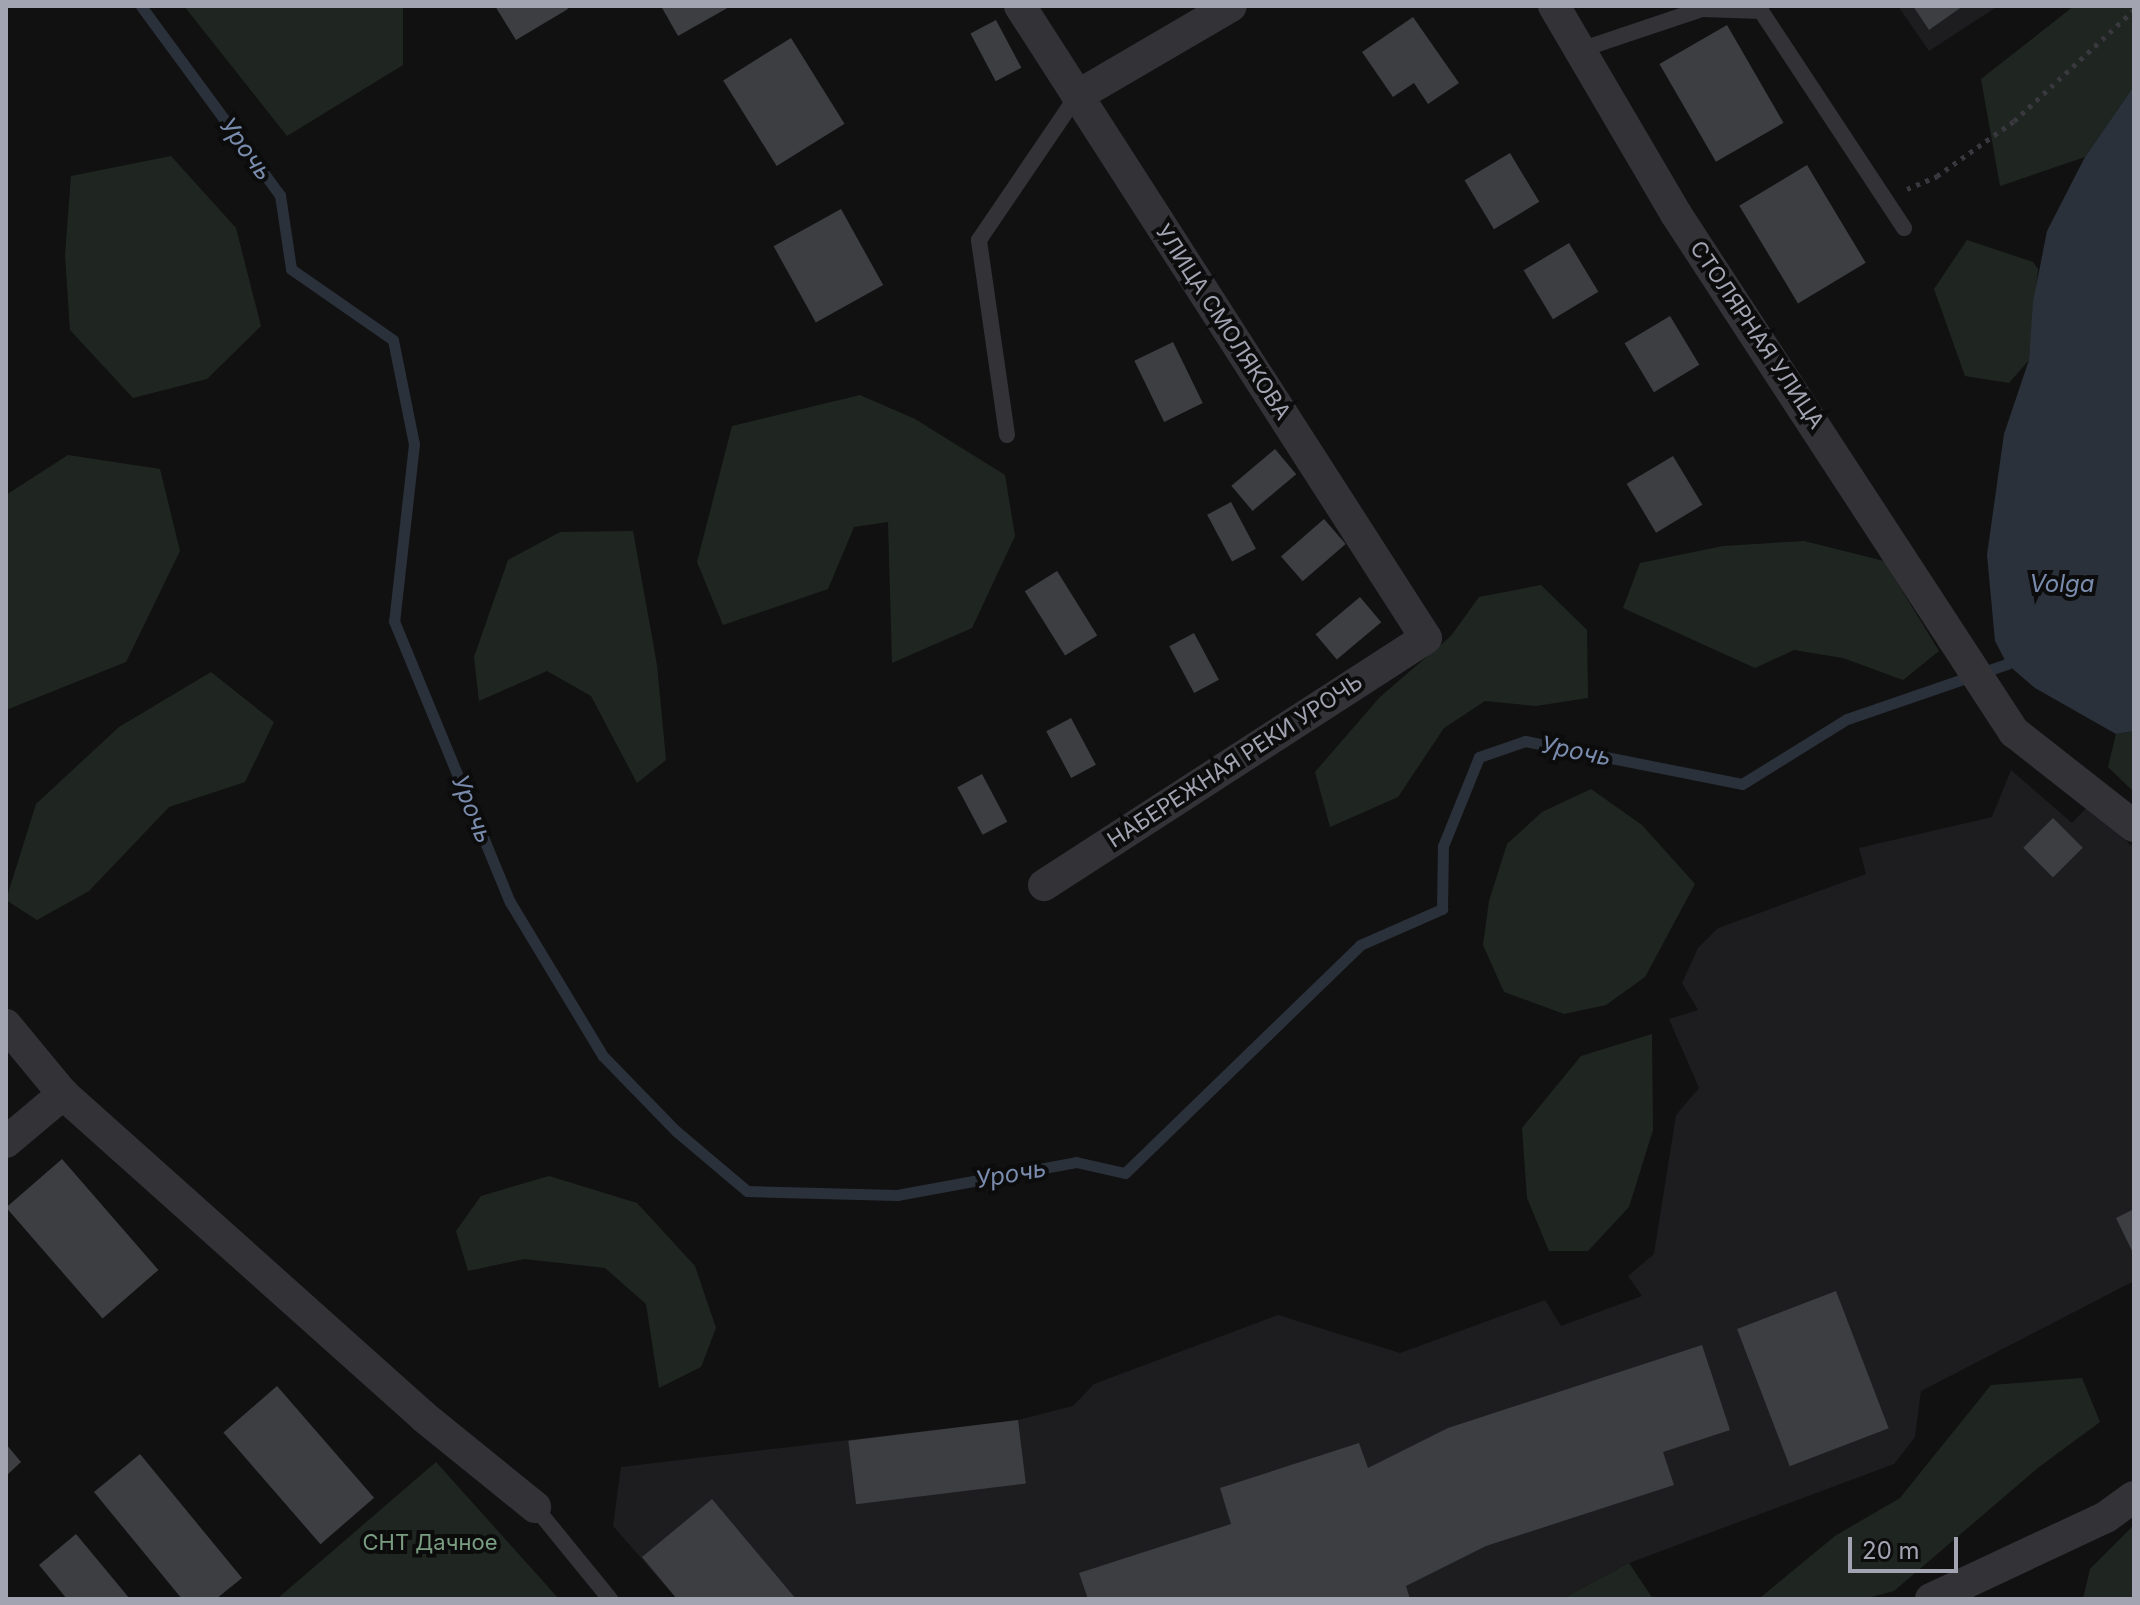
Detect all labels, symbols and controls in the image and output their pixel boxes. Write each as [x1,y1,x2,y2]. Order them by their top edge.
water label: Урочь [214,112,278,186]
street label: УЛИЦА СМОЛЯКОВА [1150,219,1296,425]
street label: СТОЛЯРНАЯ УЛИЦА [1684,236,1830,434]
water label: Volga [2029,570,2095,598]
street label: НАБЕРЕЖНАЯ РЕКИ УРОЧЬ [1103,669,1367,853]
water label: Урочь [1539,730,1613,772]
water label: Урочь [445,771,499,847]
water label: Урочь [974,1154,1048,1194]
scale bar [1852,1521,1962,1571]
park label: СНТ Дачное [363,1530,497,1556]
text: 20 m [1862,1536,1920,1565]

